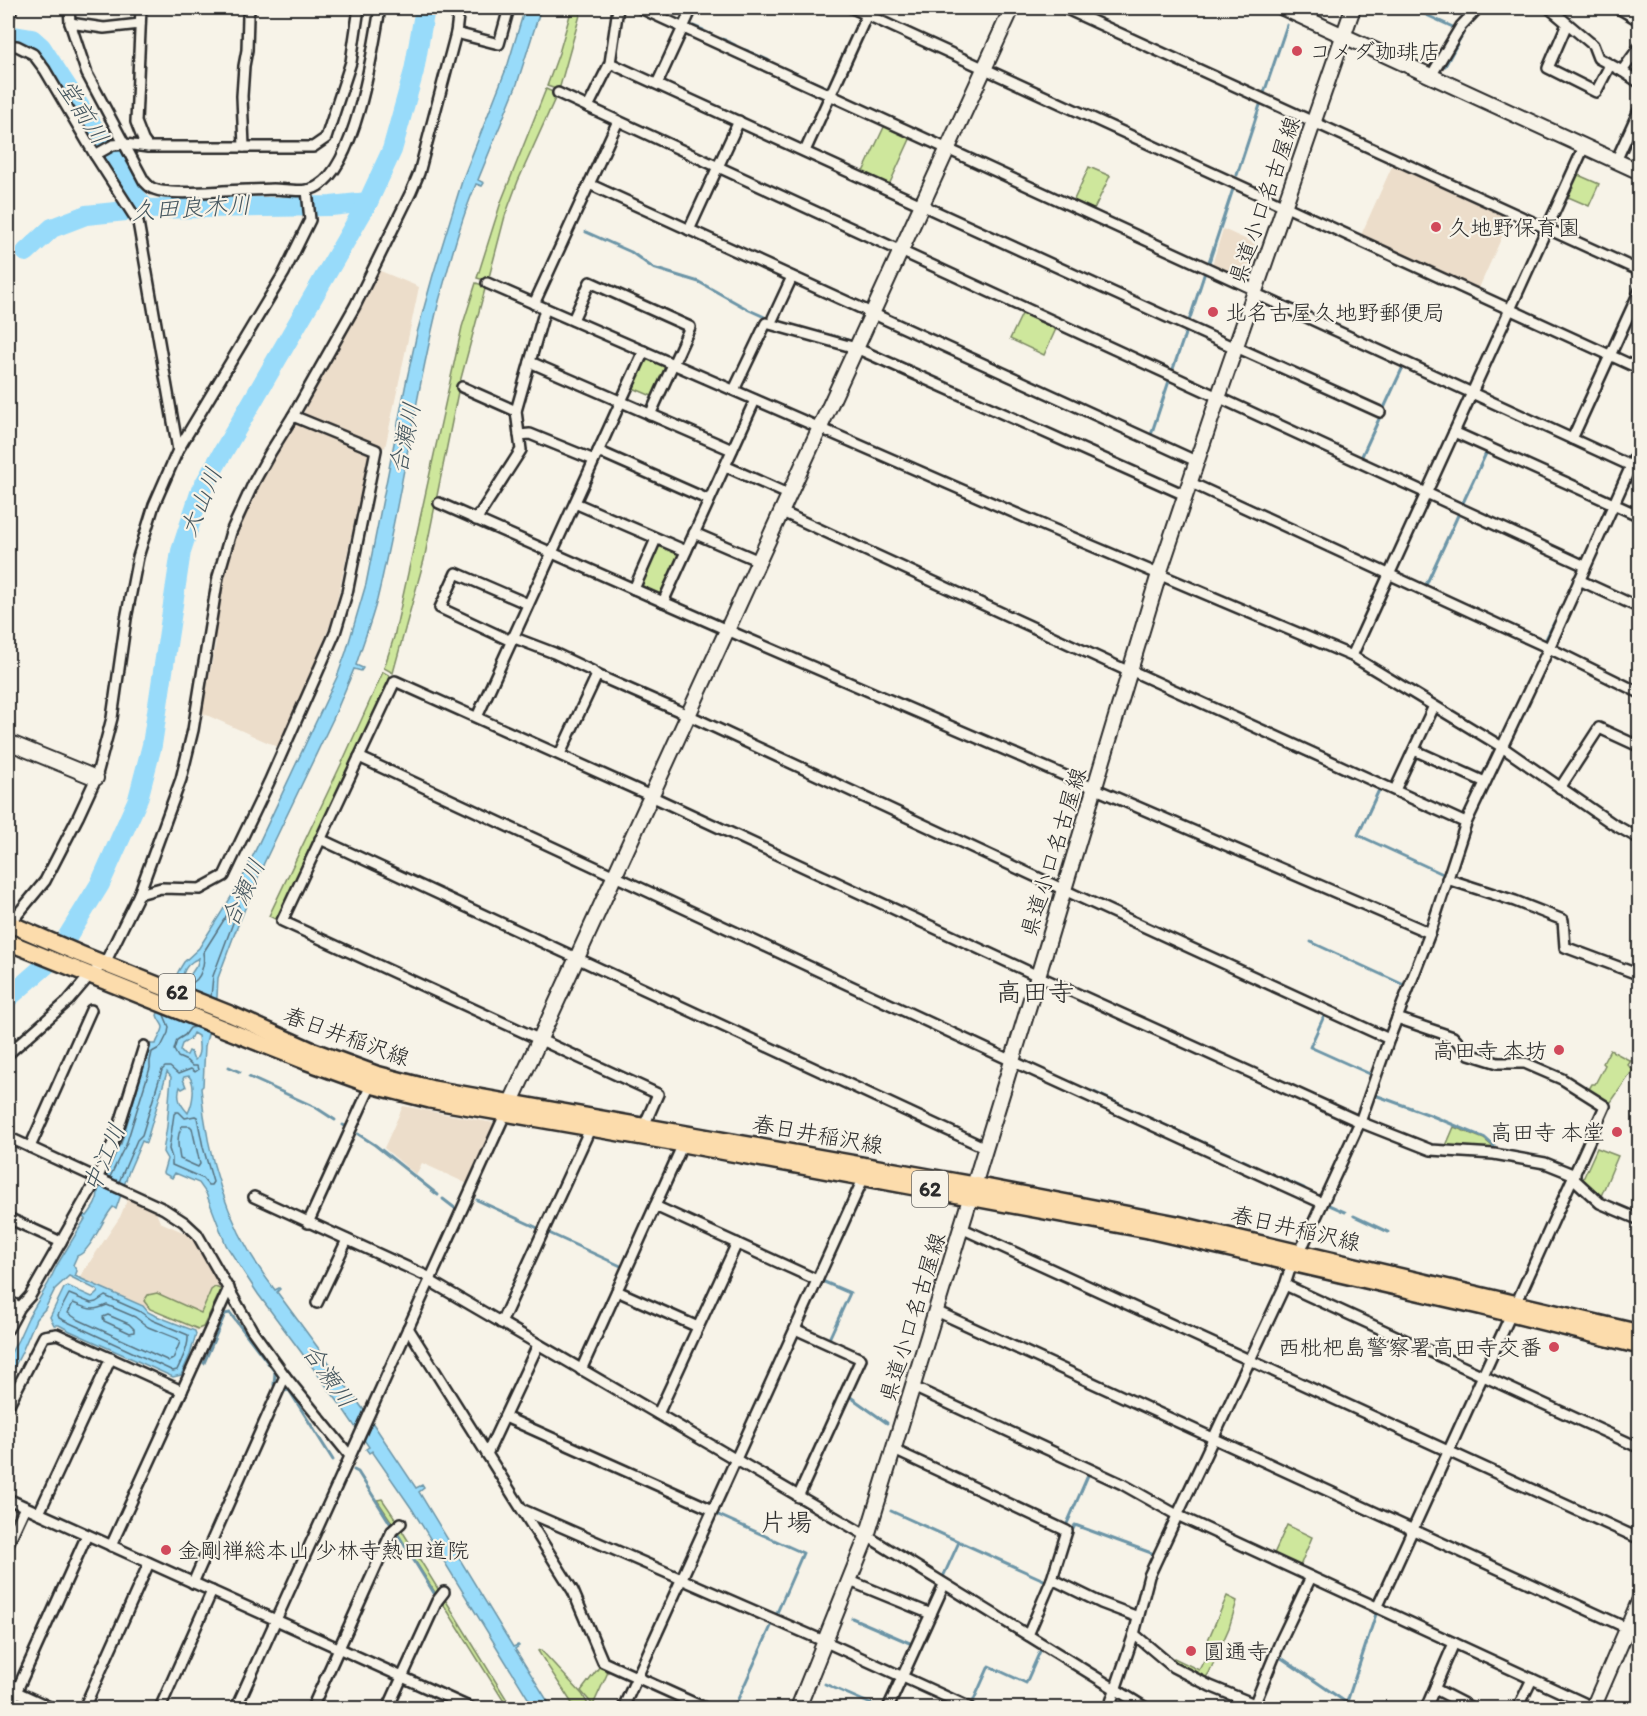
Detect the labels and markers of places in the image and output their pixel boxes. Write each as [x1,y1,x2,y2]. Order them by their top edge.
place label: コメダ珈琲店 [1309,38,1441,65]
marker: コメダ珈琲店 [1290,44,1304,58]
place label: 久地野保育園 [1448,214,1580,241]
marker: 久地野保育園 [1429,220,1443,234]
place label: 北名古屋久地野郵便局 [1225,299,1445,326]
marker: 北名古屋久地野郵便局 [1206,305,1220,319]
place label: 高田寺 本坊 [1432,1037,1547,1064]
marker: 高田寺 本坊 [1552,1043,1566,1057]
place label: 高田寺 本堂 [1490,1119,1605,1146]
marker: 高田寺 本堂 [1610,1125,1624,1139]
place label: 西枇杷島警察署高田寺交番 [1278,1334,1542,1361]
marker: 西枇杷島警察署高田寺交番 [1547,1340,1561,1354]
place label: 金剛禅総本山 少林寺熱田道院 [178,1537,469,1564]
marker: 金剛禅総本山 少林寺熱田道院 [159,1543,173,1557]
place label: 圓通寺 [1203,1638,1269,1665]
marker: 圓通寺 [1184,1644,1198,1658]

